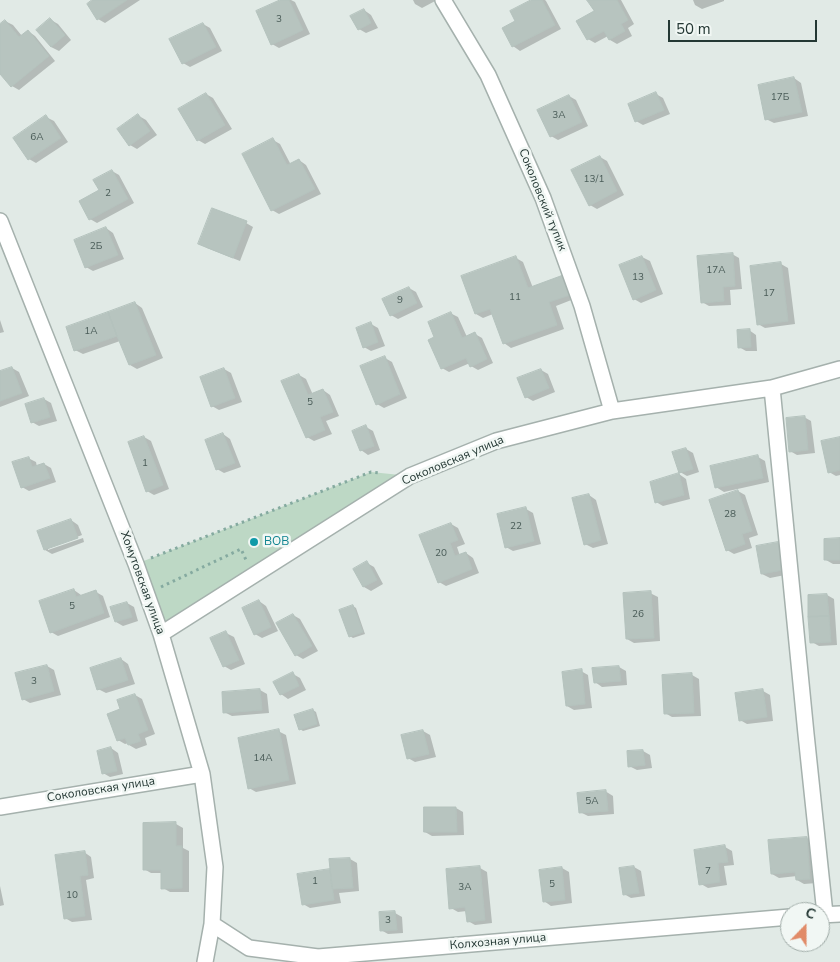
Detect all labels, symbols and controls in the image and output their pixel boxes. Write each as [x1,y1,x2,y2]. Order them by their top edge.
scale bar [670,10,819,42]
house number: 3 [276,14,282,26]
text: 50 m [676,19,711,39]
house number: 17Б [771,92,789,104]
house number: 3А [552,110,566,122]
house number: 6А [30,132,44,144]
street label: Соколовский тупик [515,147,569,253]
house number: 13/1 [584,174,604,186]
house number: 2 [105,188,111,200]
house number: 2Б [90,241,102,253]
house number: 17А [706,265,726,277]
house number: 13 [632,272,644,284]
house number: 17 [763,288,775,300]
house number: 11 [509,292,521,304]
house number: 9 [397,295,403,307]
house number: 1А [84,326,98,338]
house number: 5 [307,397,313,409]
street label: Соколовская улица [400,433,506,489]
house number: 1 [142,458,148,470]
house number: 28 [724,509,736,521]
house number: 22 [510,521,522,533]
street label: Хомутовская улица [117,529,167,637]
place label: ВОВ [264,535,289,549]
marker: ВОВ [248,536,260,548]
house number: 20 [435,548,447,560]
house number: 5 [69,601,75,613]
house number: 26 [632,609,644,621]
house number: 3 [31,676,37,688]
house number: 14А [253,753,273,765]
street label: Соколовская улица [46,774,156,806]
house number: 5А [585,796,599,808]
house number: 7 [705,866,711,878]
house number: 1 [312,876,318,888]
house number: 5 [549,879,555,891]
house number: 3А [458,882,472,894]
house number: 10 [66,890,78,902]
north arrow [780,902,830,952]
text: С [802,903,818,924]
house number: 3 [385,915,391,927]
street label: Колхозная улица [449,931,547,953]

